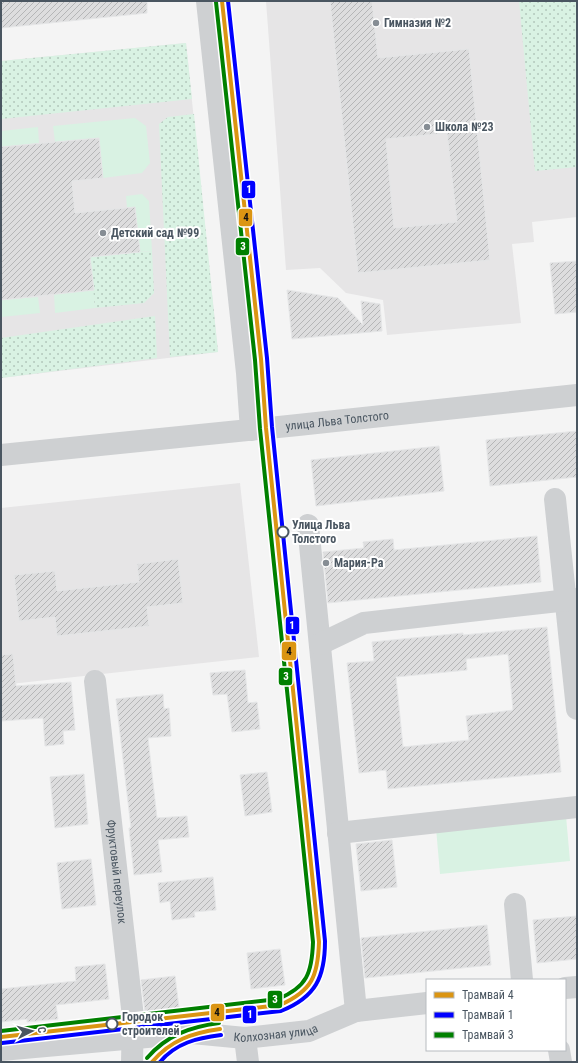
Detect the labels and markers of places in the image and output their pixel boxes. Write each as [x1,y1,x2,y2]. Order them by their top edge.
place label: Гимназия №2 [384,16,451,30]
marker: Гимназия №2 [371,18,381,28]
place label: Школа №23 [435,120,494,134]
marker: Школа №23 [422,122,432,132]
place label: Детский сад №99 [111,226,199,240]
marker: Детский сад №99 [98,228,108,238]
place label: Улица Льва Толстого [292,518,350,546]
marker: Улица Льва Толстого [276,525,290,539]
place label: Мария-Ра [334,556,384,570]
marker: Мария-Ра [321,558,331,568]
place label: Городок строителей [122,1010,179,1038]
marker: Городок строителей [105,1017,119,1031]

